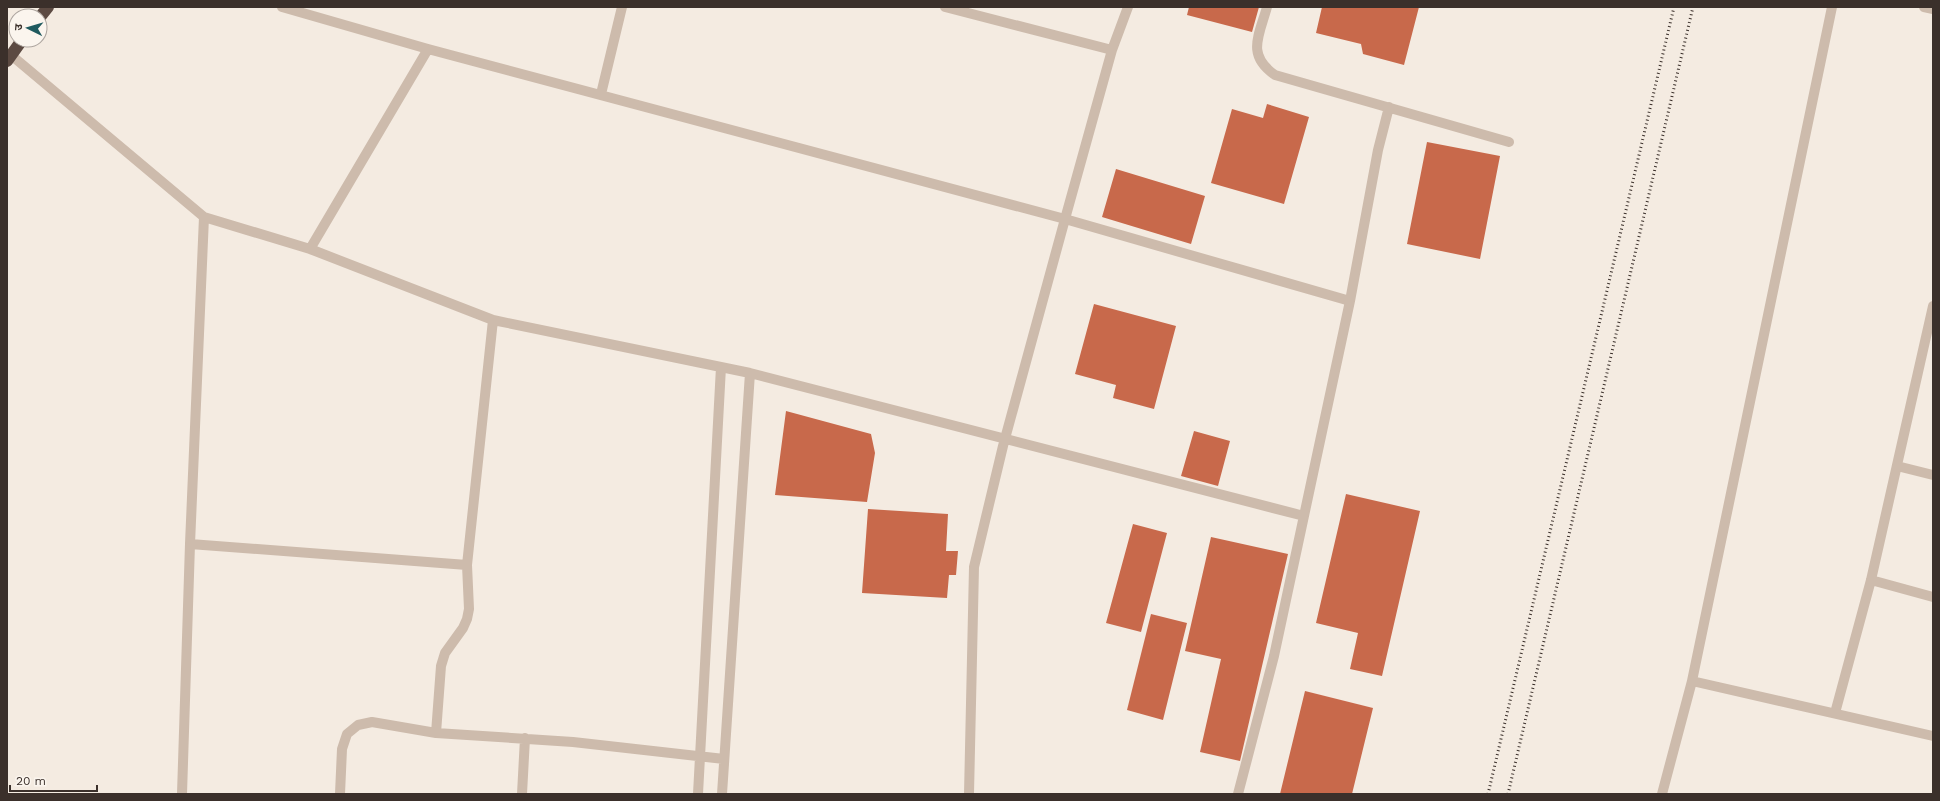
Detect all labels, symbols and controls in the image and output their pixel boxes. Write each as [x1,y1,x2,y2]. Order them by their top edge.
north arrow [8,8,48,48]
text: उ [12,23,25,31]
scale bar [10,767,97,793]
text: 20 m [16,774,46,788]

